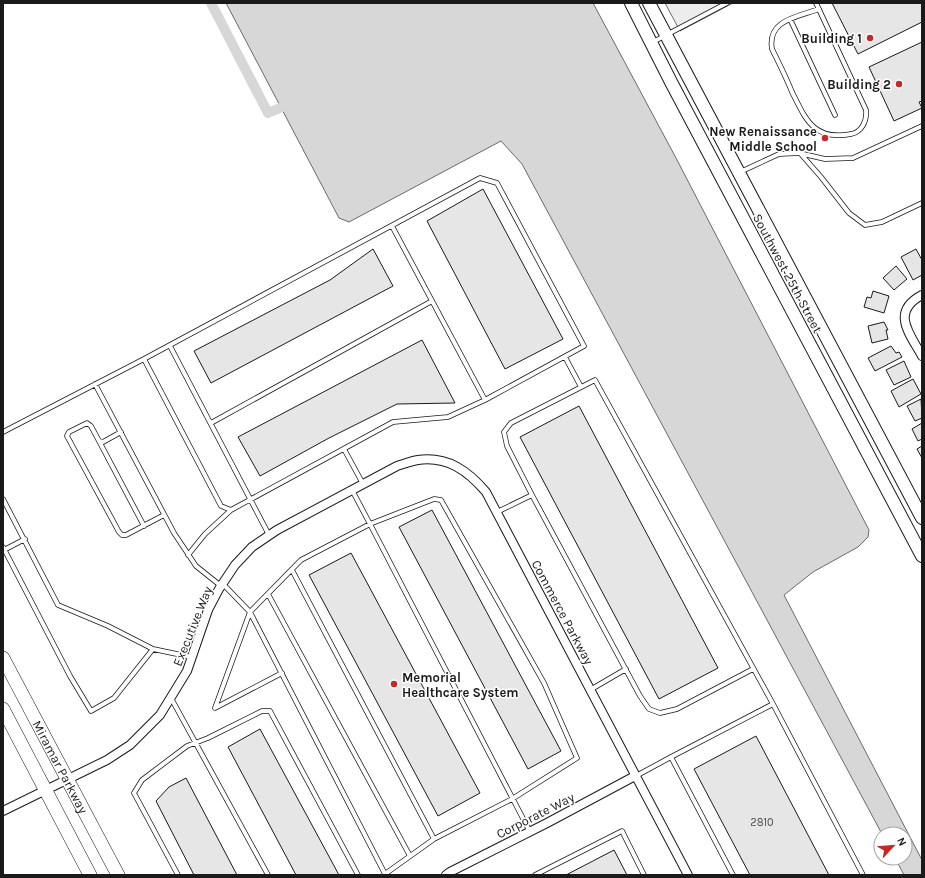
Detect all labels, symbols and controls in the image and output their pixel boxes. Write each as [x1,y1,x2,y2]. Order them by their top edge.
place label: Building 1 [801,31,862,46]
marker: Building 1 [865,33,875,43]
place label: Building 2 [827,77,891,92]
marker: Building 2 [894,79,904,89]
place label: New Renaissance Middle School [709,124,817,154]
marker: New Renaissance Middle School [820,133,830,143]
street label: Southwest 25th Street [750,211,825,335]
street label: Commerce Parkway [529,557,596,667]
street label: Executive Way [170,584,215,668]
place label: Memorial Healthcare System [402,670,519,700]
marker: Memorial Healthcare System [389,679,399,689]
street label: Miramar Parkway [29,718,91,816]
street label: Corporate Way [494,789,577,842]
house number: 2810 [750,816,774,829]
north arrow [873,826,913,866]
text: N [894,835,909,848]

